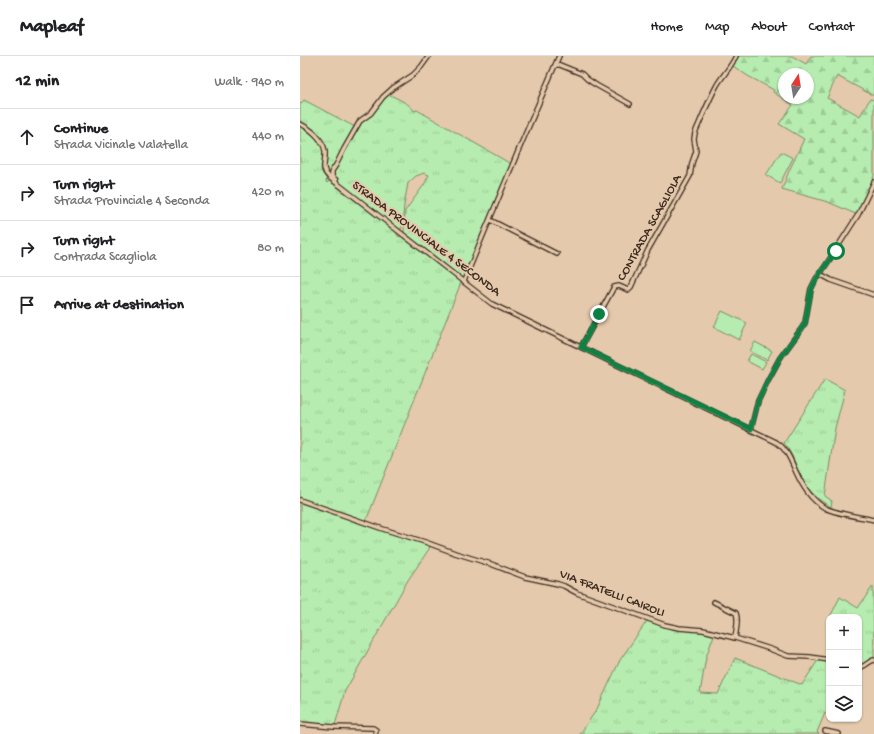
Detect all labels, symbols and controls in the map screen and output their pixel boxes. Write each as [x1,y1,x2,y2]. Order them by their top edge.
text: Mapleaf [20,16,83,39]
text: Home [651,19,683,36]
text: Map [705,19,729,36]
text: About [751,19,787,36]
text: Contact [809,19,854,36]
north arrow [778,68,814,104]
text: 12 min [16,72,59,92]
text: Walk · 940 m [214,75,284,90]
text: Continue [54,120,108,138]
icon: ahead [16,126,38,148]
text: 440 m [252,129,284,144]
text: Strada Vicinale Valatella [54,138,188,153]
street label: CONTRADA SCAGLIOLA [615,171,686,284]
text: Turn right [54,176,114,194]
street label: STRADA PROVINCIALE 4 SECONDA [349,178,504,301]
icon: right [16,182,38,204]
text: 420 m [252,185,284,200]
text: Strada Provinciale 4 Seconda [54,194,210,209]
text: Turn right [54,232,114,250]
icon: right [16,238,38,260]
text: 80 m [257,241,284,256]
route start [827,242,845,260]
text: Contrada Scagliola [54,250,157,265]
icon: arrive [16,294,38,316]
text: Arrive at destination [54,296,184,314]
route end [590,305,608,323]
street label: VIA FRATELLI CAIROLI [556,567,667,621]
map controls [826,614,862,722]
button: + [826,614,862,650]
button: − [826,650,862,686]
button: layers [826,686,862,722]

